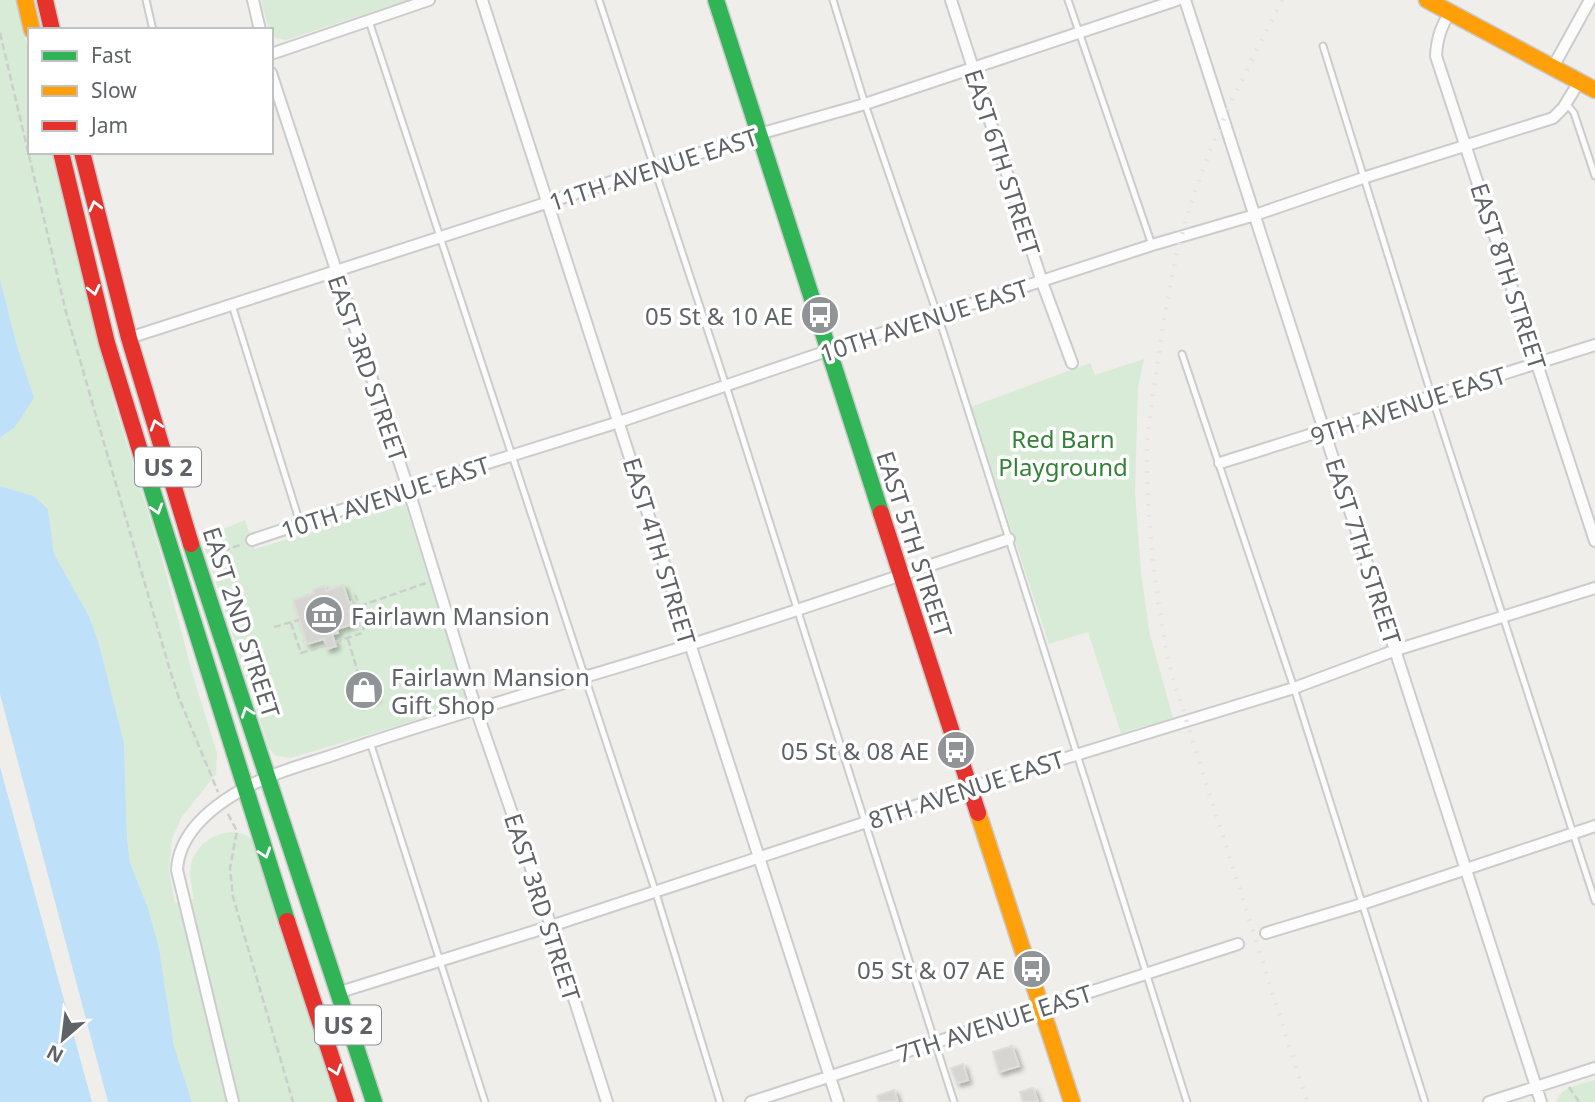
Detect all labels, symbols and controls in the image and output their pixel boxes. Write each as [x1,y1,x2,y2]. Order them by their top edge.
legend [28,28,273,154]
text: Fast [91,41,132,69]
street label: EAST 6TH STREET [957,65,1049,260]
text: Slow [91,76,137,104]
text: Jam [89,111,128,139]
street label: 11TH AVENUE EAST [544,119,762,218]
street label: EAST 8TH STREET [1463,179,1555,374]
one-way arrow [89,200,103,212]
street label: EAST 3RD STREET [321,270,416,466]
street label: 10TH AVENUE EAST [815,270,1033,369]
one-way arrow [86,284,101,296]
bus stop icon: 05 St & 10 AE [799,294,841,336]
place label: 05 St & 10 AE [645,299,793,332]
street label: 9TH AVENUE EAST [1306,358,1511,452]
one-way arrow [149,419,164,431]
park label: Red Barn Playground [998,422,1128,483]
road number: US 2 [135,447,201,486]
street label: 10TH AVENUE EAST [276,447,494,546]
street label: EAST 5TH STREET [869,447,961,642]
street label: EAST 4TH STREET [616,453,704,649]
street label: EAST 7TH STREET [1318,454,1410,649]
one-way arrow [148,503,163,515]
street label: EAST 2ND STREET [196,522,289,722]
museum icon: Fairlawn Mansion [303,594,345,636]
place label: Fairlawn Mansion [351,599,550,632]
place label: Fairlawn Mansion Gift Shop [391,660,590,721]
shop icon: Fairlawn Mansion Gift Shop [343,669,385,711]
one-way arrow [241,706,255,718]
bus stop icon: 05 St & 08 AE [935,729,977,771]
place label: 05 St & 08 AE [781,734,929,767]
street label: 8TH AVENUE EAST [864,742,1069,836]
street label: EAST 3RD STREET [497,809,589,1006]
one-way arrow [257,847,271,859]
bus stop icon: 05 St & 07 AE [1011,948,1053,990]
place label: 05 St & 07 AE [857,953,1005,986]
street label: 7TH AVENUE EAST [892,976,1097,1070]
north arrow [28,1004,98,1074]
road number: US 2 [315,1006,381,1044]
text: N [42,1039,68,1069]
one-way arrow [327,1063,342,1075]

